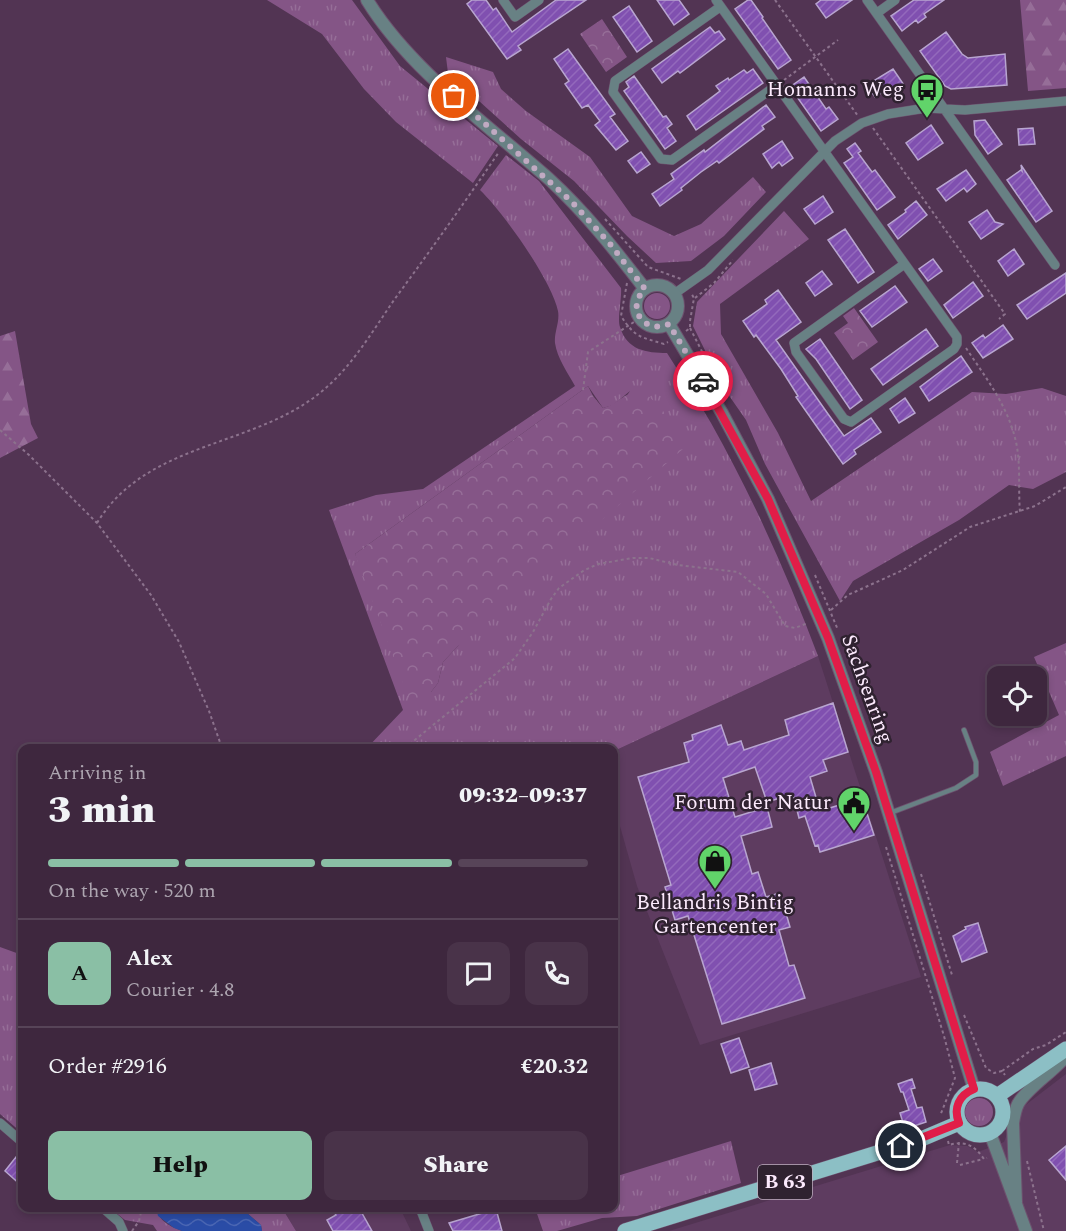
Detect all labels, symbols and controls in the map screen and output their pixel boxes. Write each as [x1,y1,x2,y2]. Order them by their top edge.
pin [428,70,479,121]
bus stop icon: Homanns Weg [909,72,945,119]
place label: Homanns Weg [767,74,904,106]
icon: bag [437,79,470,112]
courier [673,351,733,411]
icon: car [687,365,720,398]
street label: Sachsenring [832,630,902,748]
map controls [987,666,1047,726]
button: locate [987,666,1047,726]
text: Arriving in [48,758,146,788]
text: 09:32–09:37 [459,779,588,812]
text: 3 min [48,781,156,840]
public building icon: Forum der Natur [836,785,872,832]
place label: Forum der Natur [674,787,831,819]
shop icon: Bellandris Bintig Gartencenter [697,843,733,890]
text: On the way · 520 m [48,876,216,906]
place label: Bellandris Bintig Gartencenter [636,887,794,943]
text: Alex [126,942,173,975]
button: chat [447,942,510,1005]
button: phone [525,942,588,1005]
text: A [71,957,88,990]
text: Courier · 4.8 [126,975,234,1005]
text: Order #2916 [48,1050,167,1083]
text: €20.32 [520,1050,588,1083]
pin [875,1120,926,1171]
icon: home [884,1129,917,1162]
button: Help [48,1131,312,1200]
button: Share [324,1131,588,1200]
road number: B 63 [758,1165,812,1199]

